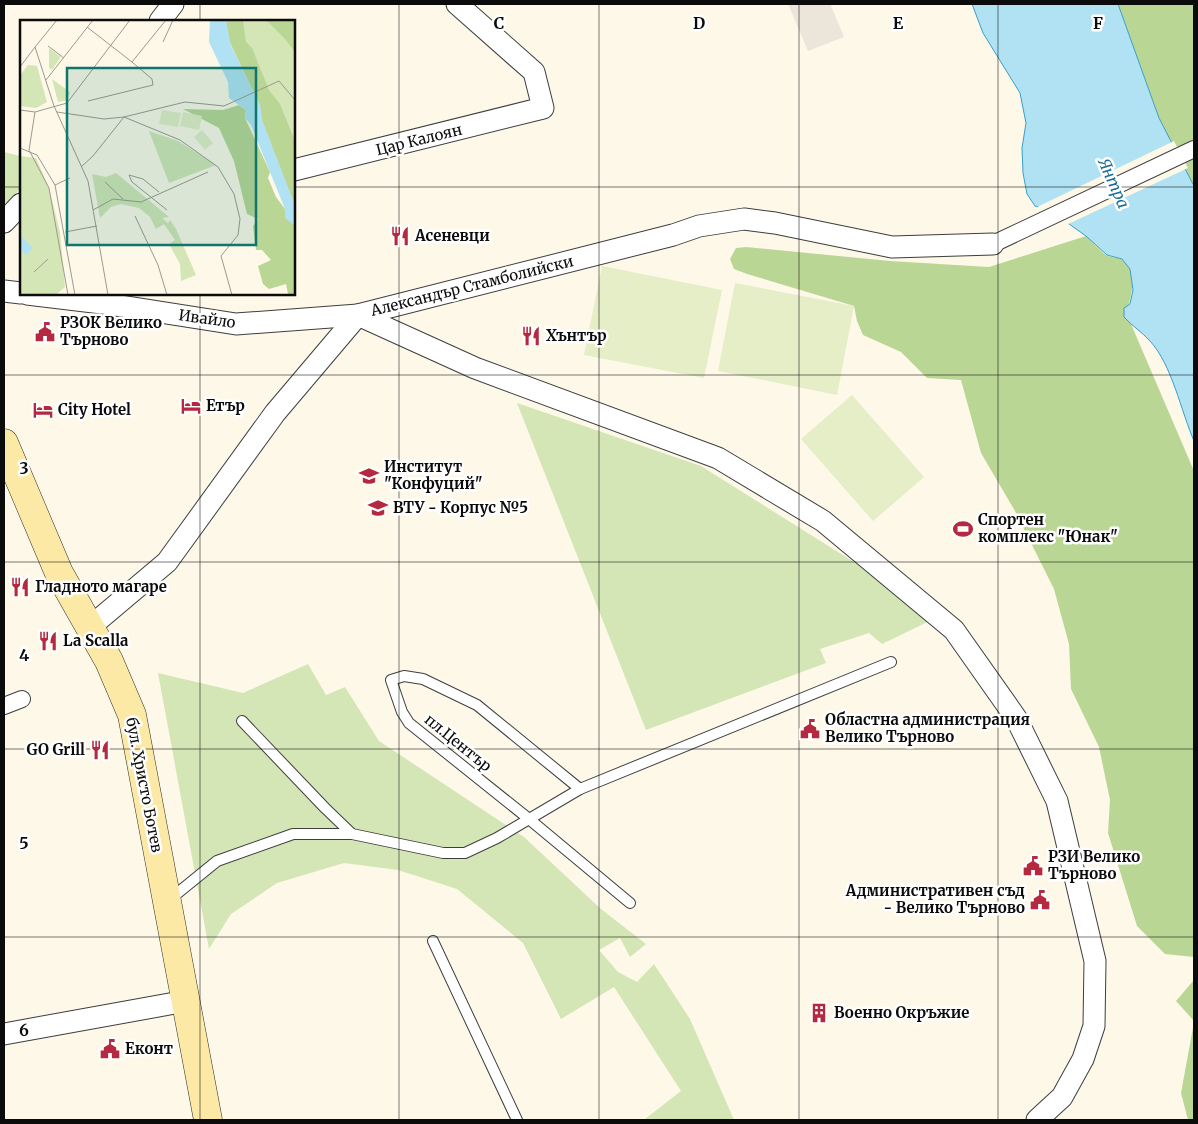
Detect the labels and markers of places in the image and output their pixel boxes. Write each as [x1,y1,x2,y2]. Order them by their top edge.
restaurant icon: Асеневци [389,225,411,247]
place label: Асеневци [414,226,490,245]
place label: РЗОК Велико Търново [60,313,162,349]
public building icon: РЗОК Велико Търново [34,321,56,343]
restaurant icon: Хънтър [520,325,542,347]
place label: Хънтър [546,326,607,345]
hotel icon: Етър [180,395,202,417]
place label: Етър [206,396,245,415]
hotel icon: City Hotel [32,399,54,421]
place label: City Hotel [58,400,131,419]
place label: Институт "Конфуций" [384,457,483,493]
school or university icon: Институт "Конфуций" [358,465,380,487]
school or university icon: ВТУ - Корпус №5 [367,497,389,519]
place label: ВТУ - Корпус №5 [393,498,528,517]
place label: Спортен комплекс "Юнак" [978,510,1118,546]
sports icon: Спортен комплекс "Юнак" [952,518,974,540]
restaurant icon: Гладното магаре [9,576,31,598]
place label: Гладното магаре [35,577,167,596]
restaurant icon: La Scalla [37,630,59,652]
place label: La Scalla [63,631,129,650]
place label: Областна администрация Велико Търново [825,710,1030,746]
public building icon: Областна администрация Велико Търново [799,718,821,740]
restaurant icon: GO Grill [89,739,111,761]
place label: GO Grill [27,740,85,759]
place label: РЗИ Велико Търново [1048,847,1140,883]
public building icon: РЗИ Велико Търново [1022,855,1044,877]
place label: Административен съд - Велико Търново [845,881,1025,917]
public building icon: Административен съд - Велико Търново [1029,889,1051,911]
building icon: Военно Окръжие [808,1002,830,1024]
place label: Военно Окръжие [834,1003,969,1022]
public building icon: Еконт [99,1038,121,1060]
place label: Еконт [125,1039,173,1058]

